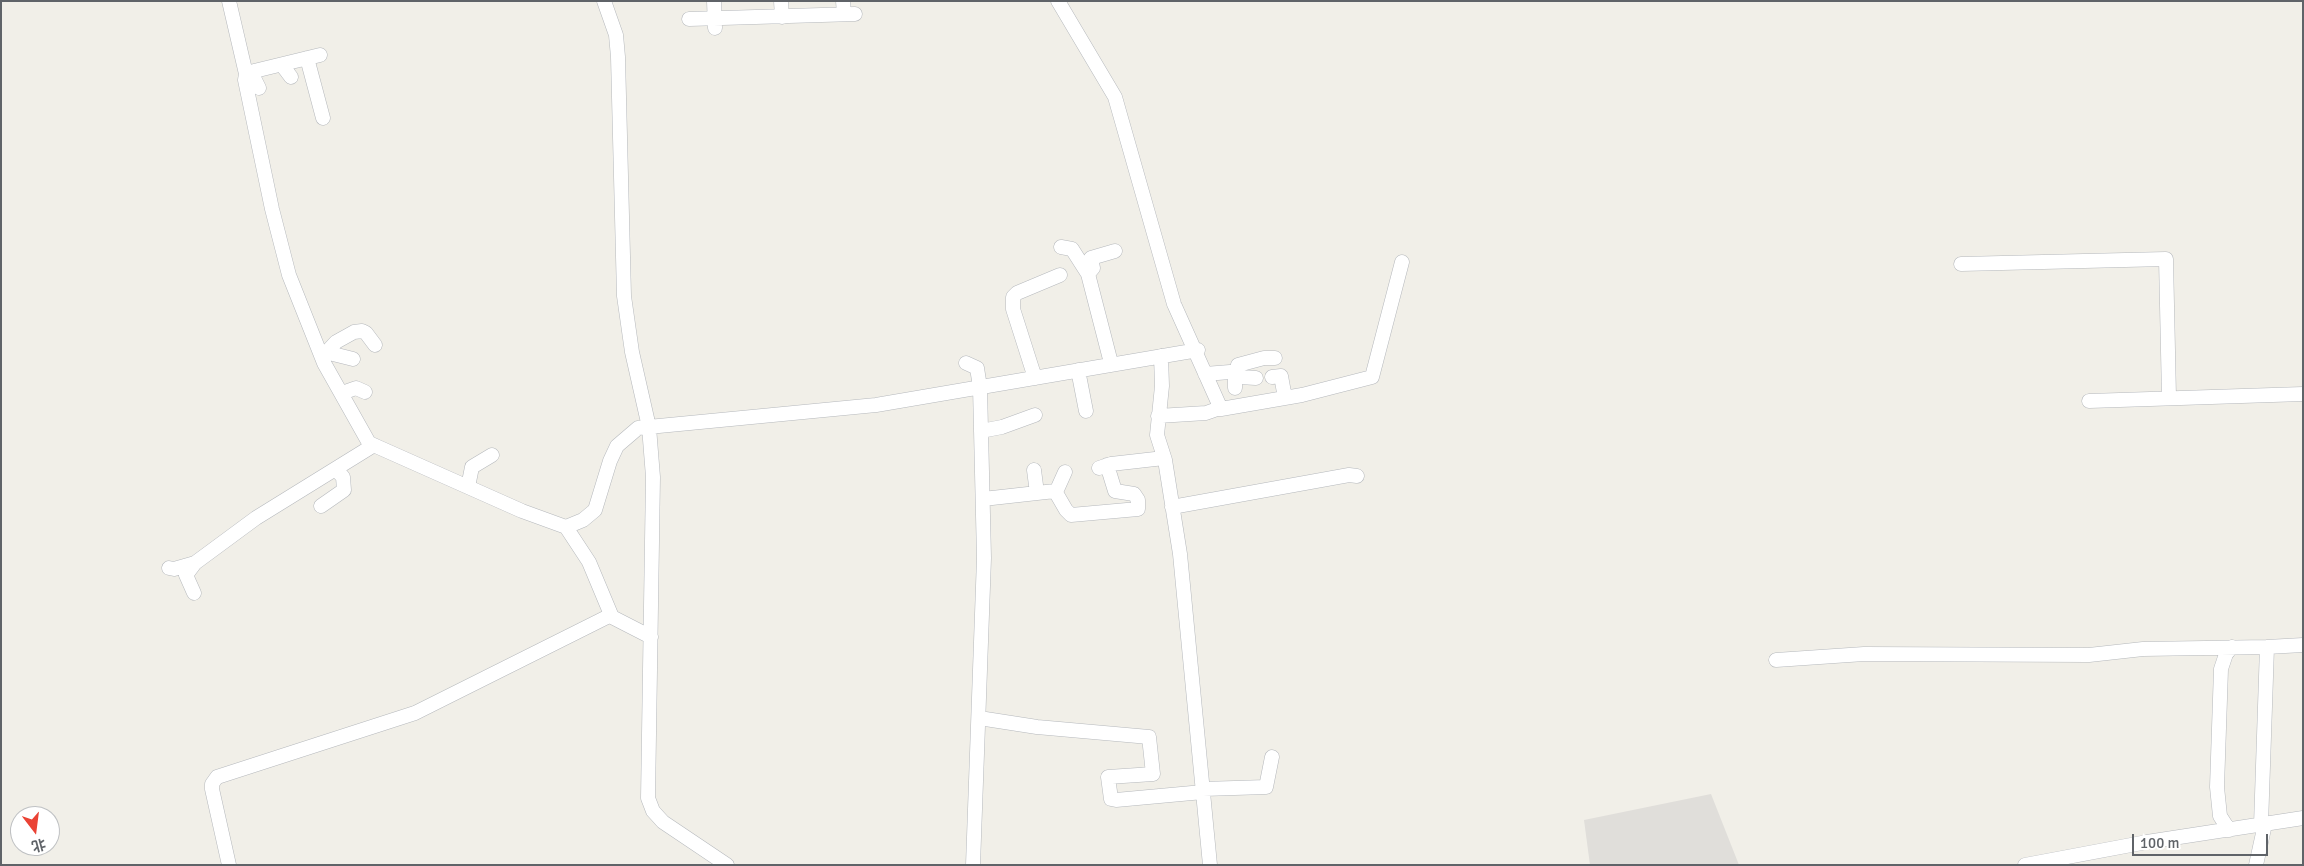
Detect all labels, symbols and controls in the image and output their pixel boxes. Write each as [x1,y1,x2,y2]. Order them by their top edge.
north arrow [10,806,60,856]
scale bar [2134,824,2270,856]
text: 100 m [2140,834,2180,852]
text: 北 [30,835,48,855]

